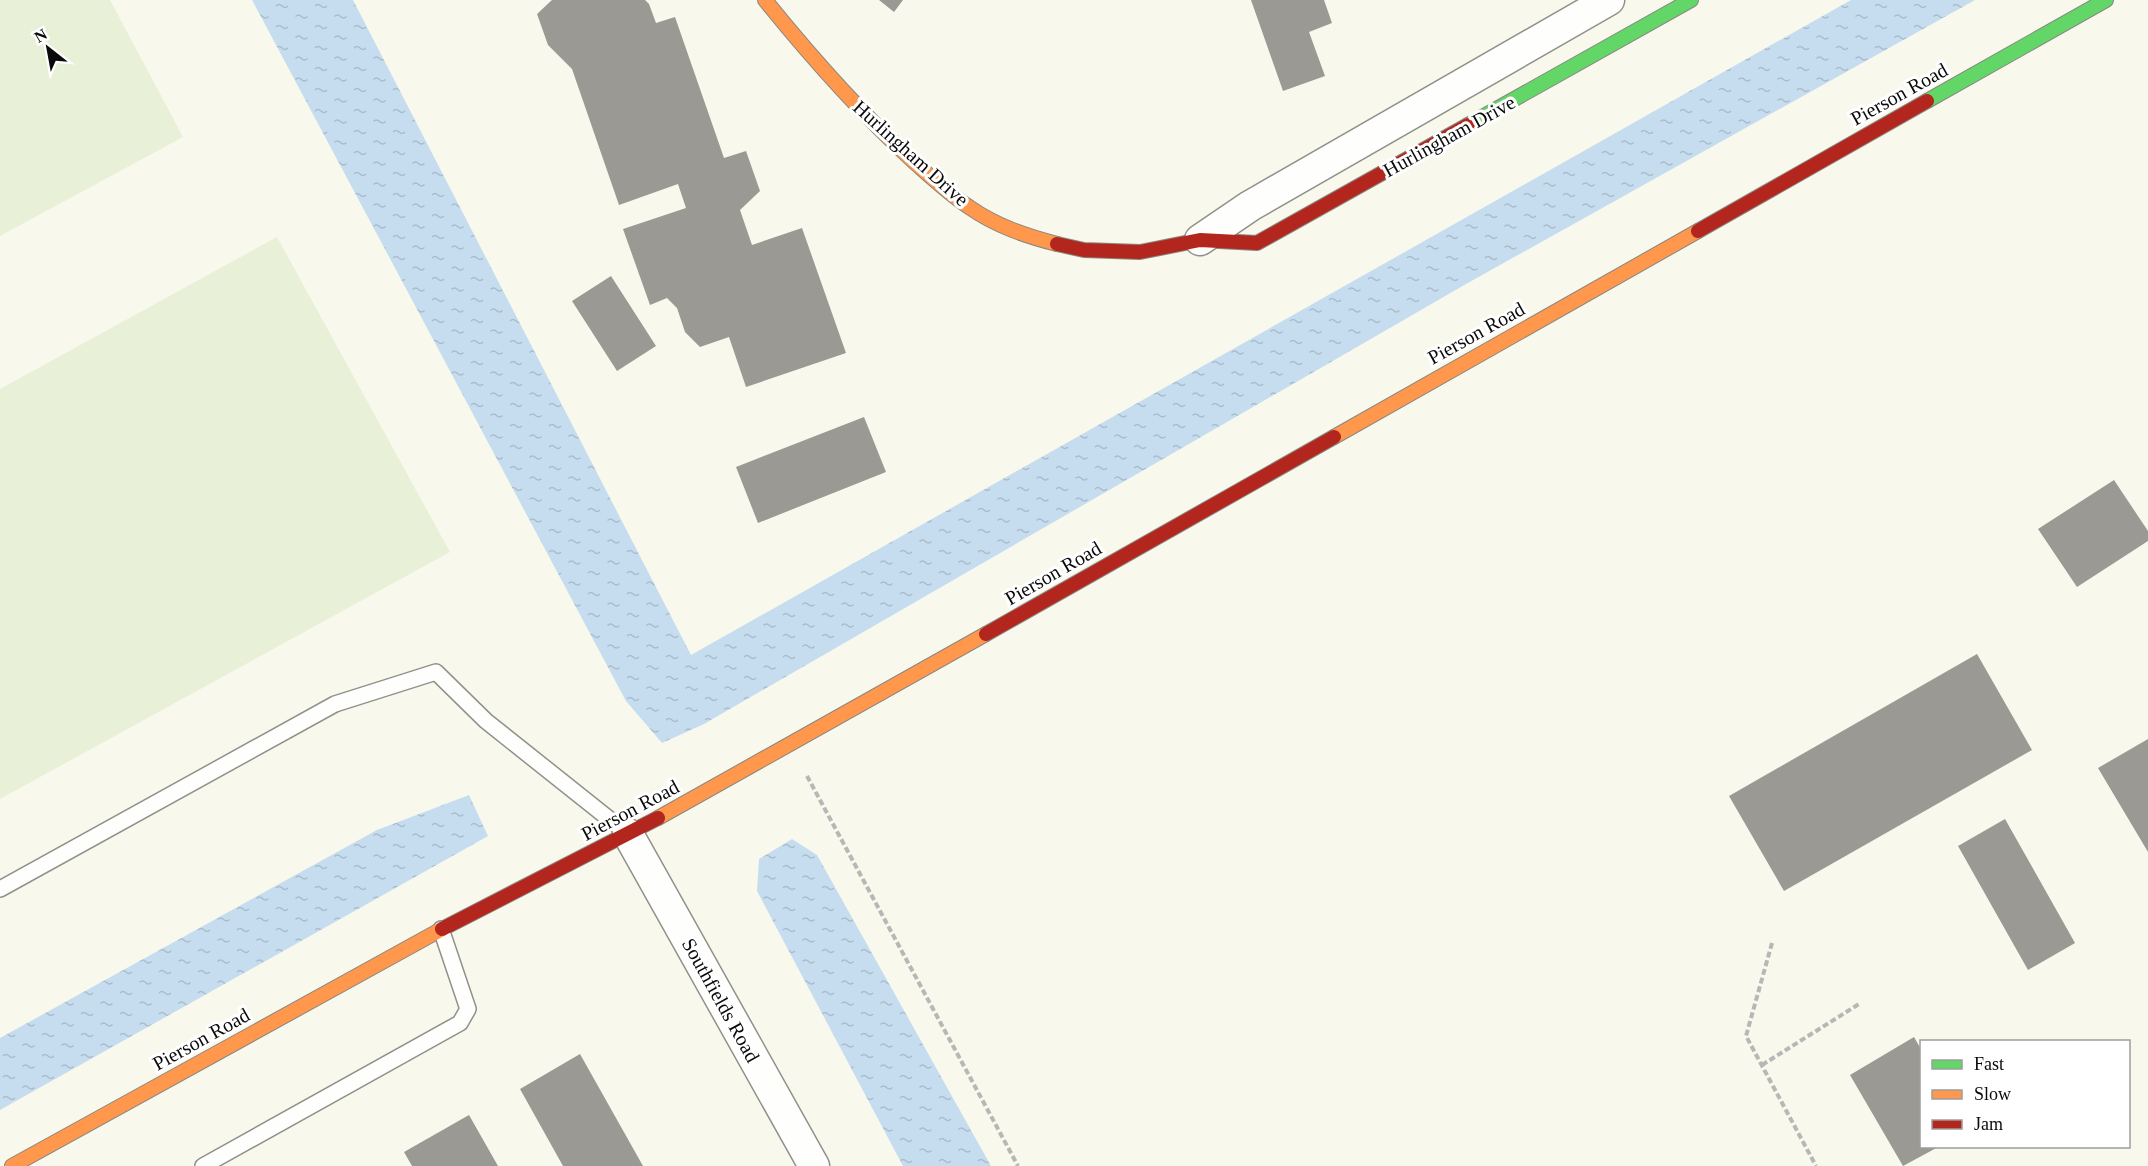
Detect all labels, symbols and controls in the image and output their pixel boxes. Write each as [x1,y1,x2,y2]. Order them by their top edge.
north arrow [18,18,78,78]
text: N [31,25,50,46]
street label: Pierson Road [1847,58,1951,130]
street label: Hurlingham Drive [1379,91,1519,182]
street label: Hurlingham Drive [848,96,973,211]
street label: Pierson Road [1424,297,1528,369]
street label: Pierson Road [1001,537,1105,609]
street label: Pierson Road [578,775,682,845]
street label: Southfields Road [678,934,764,1066]
street label: Pierson Road [149,1003,253,1075]
legend [1920,1040,2130,1148]
text: Fast [1974,1054,2004,1074]
text: Slow [1974,1084,2011,1104]
text: Jam [1974,1114,2003,1134]

